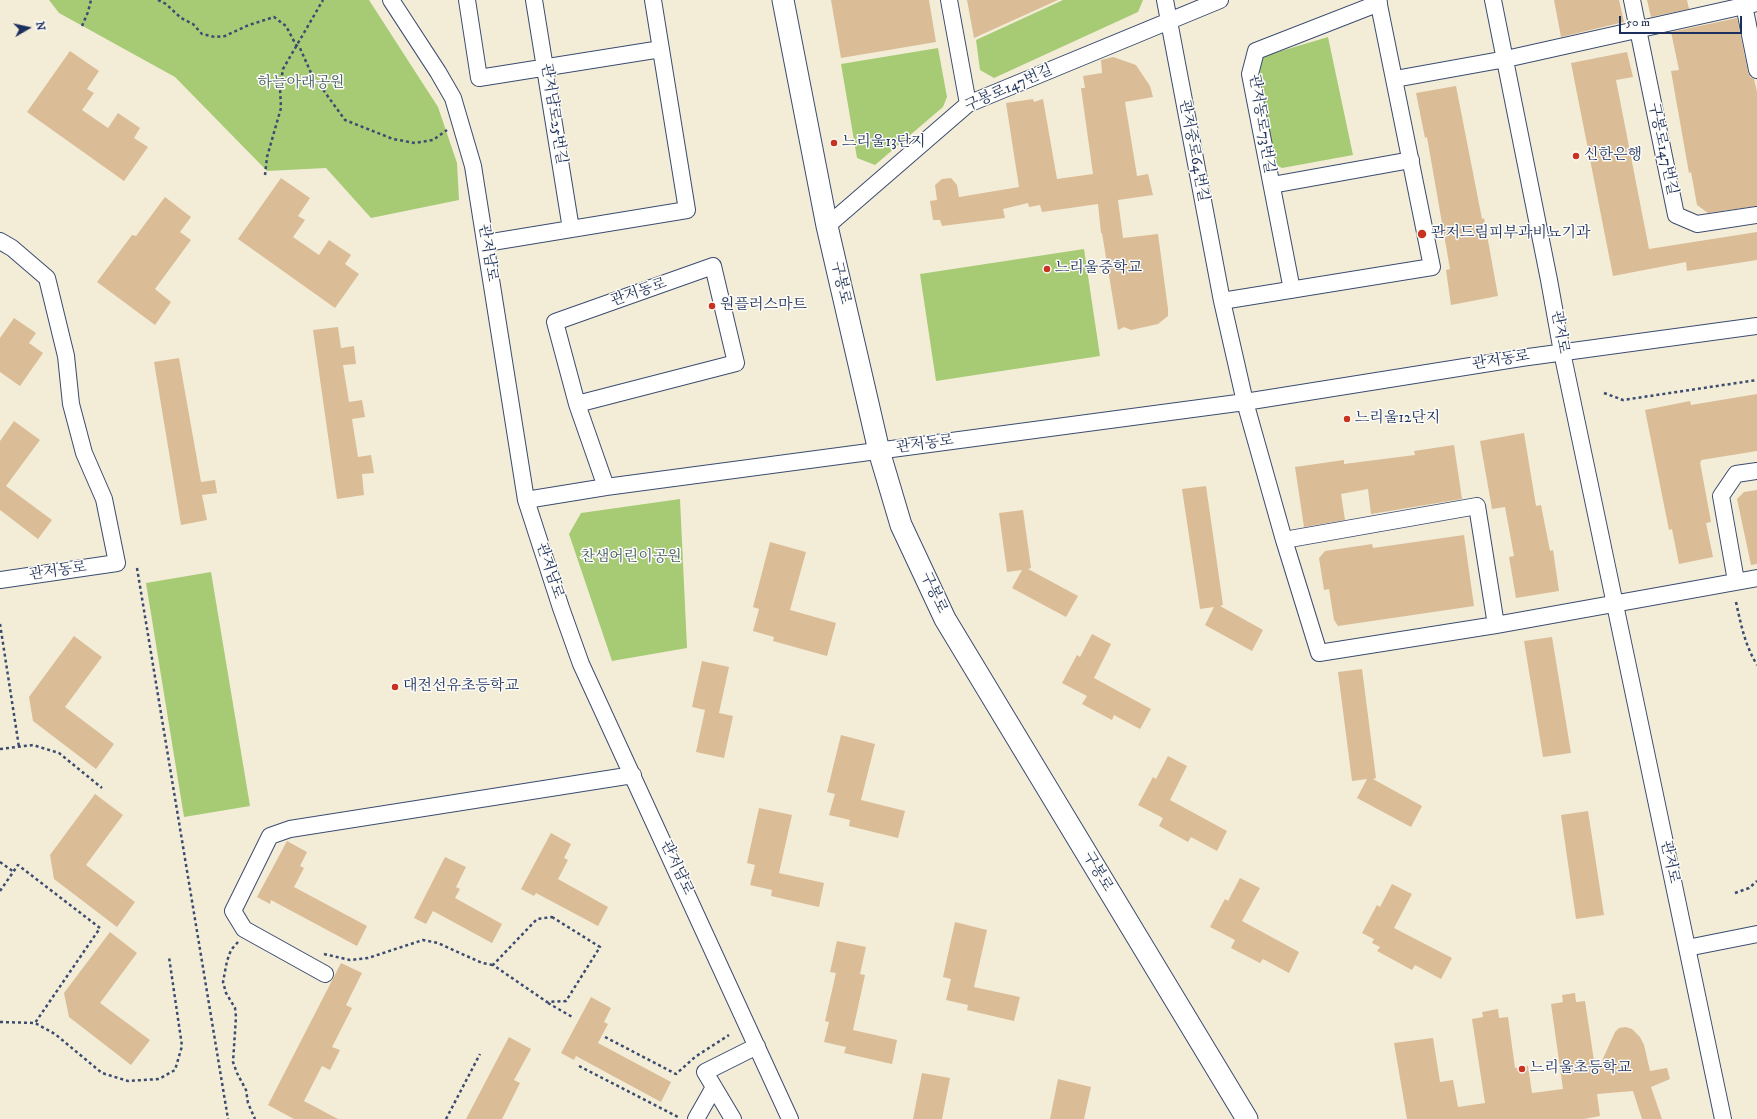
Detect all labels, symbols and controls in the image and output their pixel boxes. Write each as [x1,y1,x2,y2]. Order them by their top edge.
north arrow [8,8,48,48]
scale bar [1621,8,1744,34]
text: 50 m [1626,15,1650,30]
text: N [32,21,47,32]
street label: 관저남로25번길 [536,62,570,166]
street label: 구봉로147번길 [962,62,1056,116]
street label: 관저동로73번길 [1244,73,1278,175]
park label: 하늘아래공원 [258,75,344,93]
street label: 관저중로64번길 [1174,99,1212,203]
street label: 구봉로147번길 [1643,101,1681,197]
place label: 느리울13단지 [842,134,926,152]
marker: 느리울13단지 [829,138,839,148]
place label: 신한은행 [1584,147,1642,165]
marker: 신한은행 [1571,151,1581,161]
street label: 관저남로 [474,223,500,283]
place label: 관저드림피부과비뇨기과 [1431,225,1590,243]
marker: 관저드림피부과비뇨기과 [1416,228,1428,240]
street label: 구봉로 [826,260,854,306]
place label: 느리울중학교 [1055,260,1142,278]
marker: 느리울중학교 [1042,264,1052,274]
street label: 관저동로 [609,275,669,311]
place label: 원플러스마트 [720,297,807,315]
marker: 원플러스마트 [707,301,717,311]
street label: 관저로 [1546,309,1572,355]
street label: 관저동로 [1471,348,1531,374]
place label: 느리울12단지 [1355,410,1440,428]
marker: 느리울12단지 [1342,414,1352,424]
street label: 관저동로 [895,432,955,458]
street label: 관저남로 [531,541,567,601]
park label: 찬샘어린이공원 [580,549,682,567]
street label: 관저동로 [28,559,88,585]
street label: 구봉로 [916,569,950,617]
place label: 대전선유초등학교 [403,678,519,696]
marker: 대전선유초등학교 [390,682,400,692]
street label: 관저남로 [656,838,696,898]
street label: 관저로 [1656,839,1682,885]
street label: 구봉로 [1078,849,1116,895]
place label: 느리울초등학교 [1530,1060,1631,1078]
marker: 느리울초등학교 [1517,1064,1527,1074]

